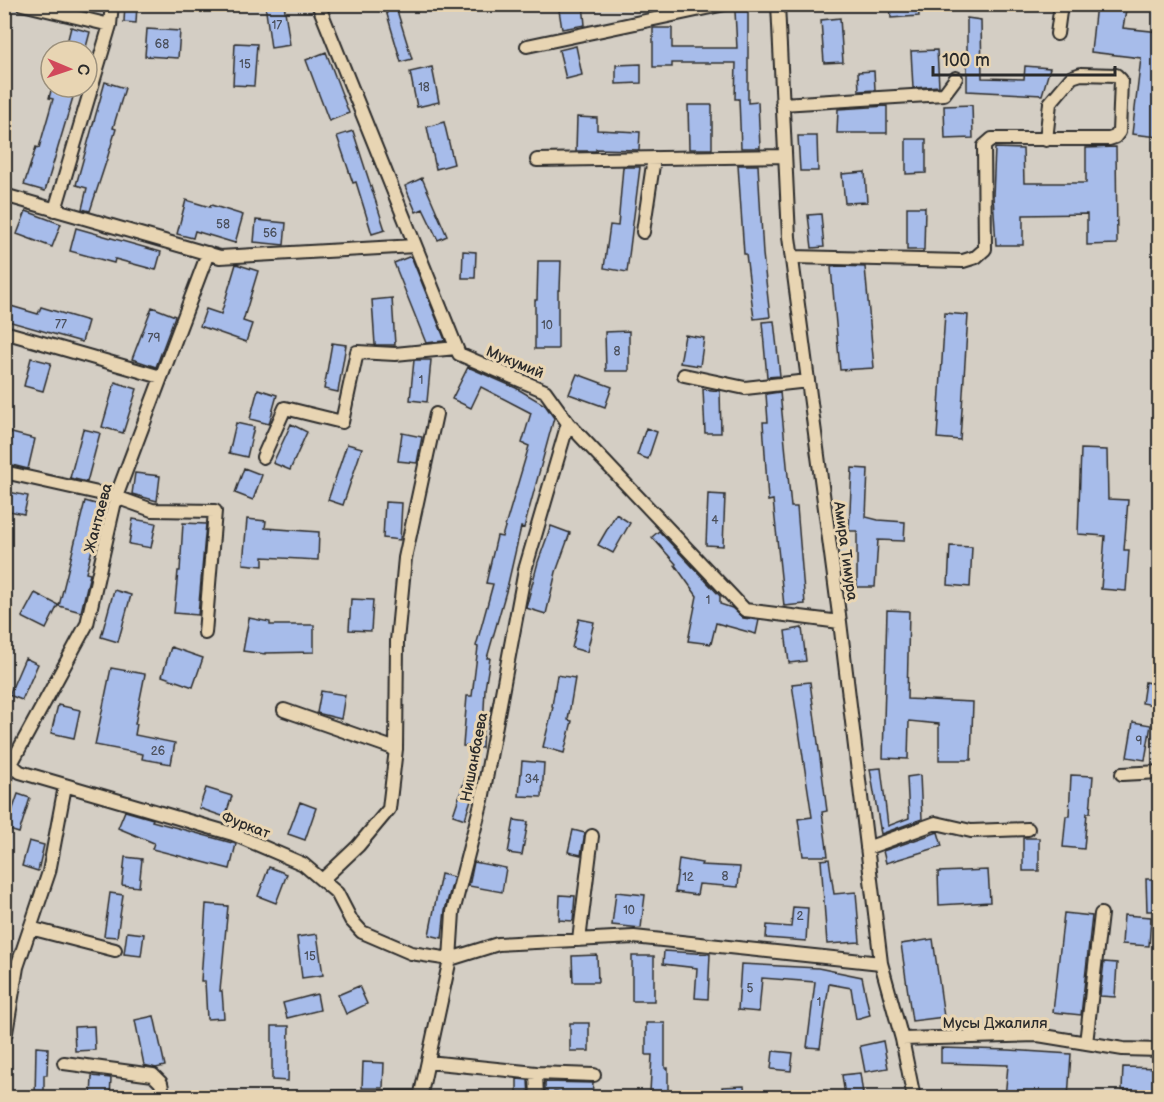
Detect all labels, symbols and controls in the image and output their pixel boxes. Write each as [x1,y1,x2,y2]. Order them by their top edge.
house number: 17 [272,18,282,33]
house number: 68 [155,37,169,52]
north arrow [39,39,99,99]
scale bar [933,39,1114,77]
text: 100 m [942,50,990,71]
house number: 15 [239,57,251,72]
text: С [73,64,92,75]
house number: 18 [418,80,430,95]
house number: 58 [216,217,230,232]
house number: 56 [263,226,277,241]
house number: 77 [55,317,67,332]
house number: 10 [541,318,553,333]
house number: 79 [148,331,160,346]
street label: Мукумий [483,342,547,383]
house number: 8 [614,344,621,359]
house number: 1 [419,373,423,388]
street label: Жантаева [80,481,117,555]
street label: Амира Тимура [829,499,862,602]
house number: 4 [711,513,719,528]
house number: 1 [706,593,710,608]
street label: Нишанбаева [457,711,492,803]
house number: 9 [1136,734,1143,749]
house number: 26 [151,744,165,759]
house number: 34 [525,772,540,787]
street label: Фуркат [219,808,273,843]
house number: 8 [722,869,729,884]
house number: 12 [682,870,694,885]
house number: 10 [623,903,635,918]
house number: 2 [796,909,804,924]
house number: 15 [304,949,316,964]
house number: 5 [747,981,754,996]
house number: 1 [817,995,821,1010]
street label: Мусы Джалиля [942,1014,1048,1033]

